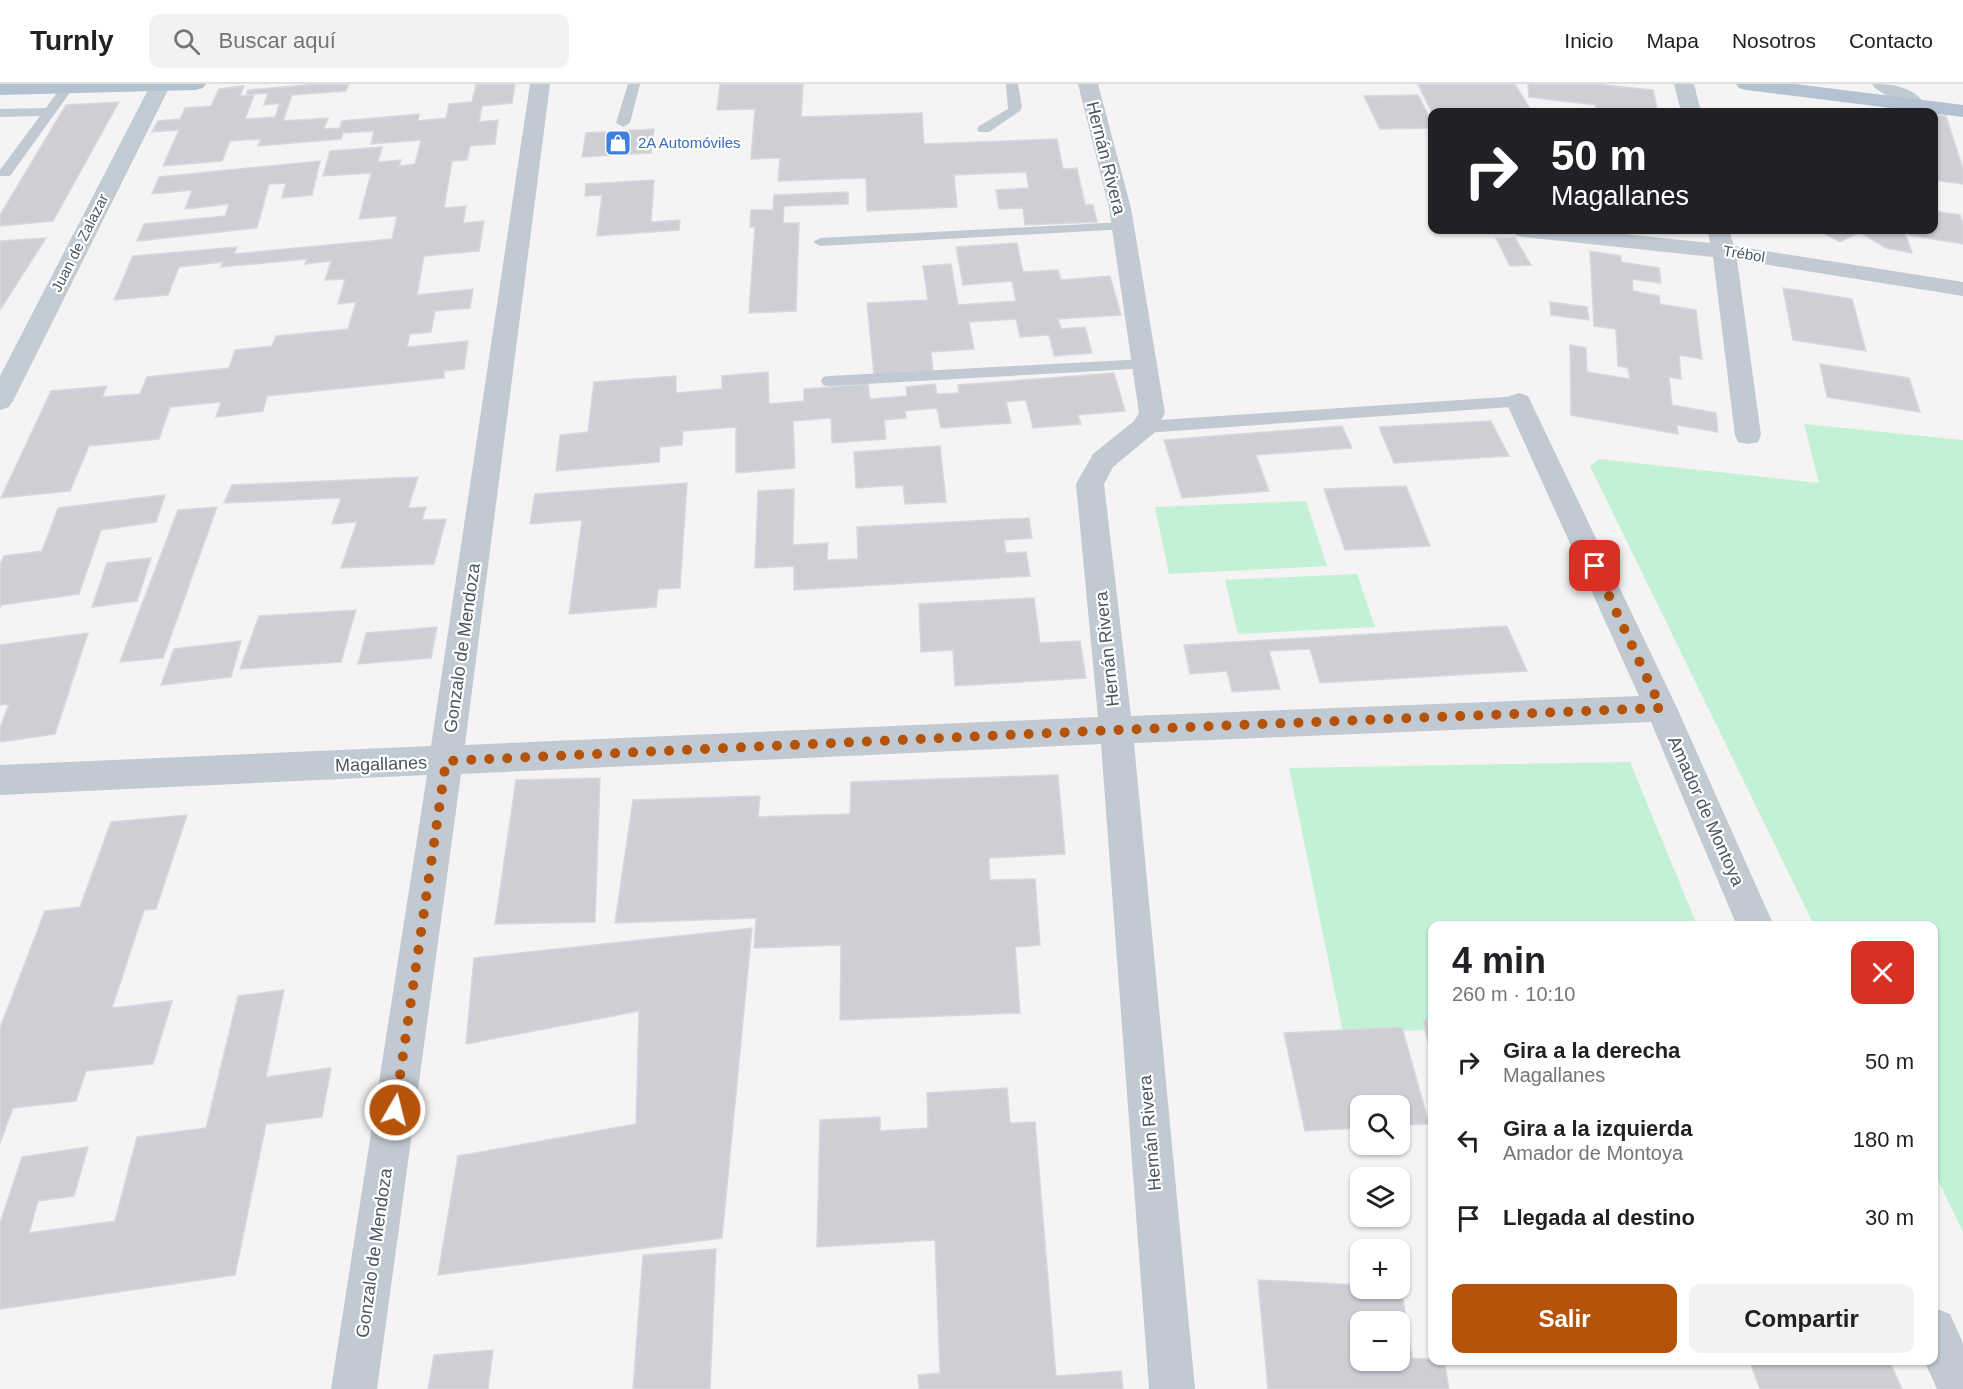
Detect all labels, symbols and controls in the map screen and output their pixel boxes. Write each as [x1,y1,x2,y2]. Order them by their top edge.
search box [149,14,569,68]
text: Turnly [30,25,113,56]
icon: search [170,25,203,58]
text: Buscar aquí [218,28,336,53]
text: Inicio [1564,29,1613,52]
text: Mapa [1646,29,1699,52]
text: Nosotros [1732,29,1816,52]
text: Contacto [1849,29,1933,52]
street label: Hernán Rivera [1082,99,1130,218]
shop icon: 2A Automóviles [603,128,633,158]
icon: right [1452,132,1530,210]
text: 50 m [1551,132,1647,179]
place label: 2A Automóviles [638,134,741,151]
text: Magallanes [1551,181,1689,211]
street label: Juan de Zalazar [48,191,112,295]
street label: Trébol [1722,242,1766,265]
pin [1569,540,1620,591]
icon: arrive [1578,549,1611,582]
street label: Gonzalo de Mendoza [440,561,484,734]
street label: Hernán Rivera [1091,589,1123,708]
street label: Amador de Montoya [1664,733,1749,890]
street label: Magallanes [335,752,427,776]
text: 4 min [1452,940,1546,981]
button: close [1851,941,1914,1004]
text: 260 m · 10:10 [1452,983,1575,1005]
text: Gira a la derecha [1503,1038,1680,1063]
icon: right [1452,1046,1485,1079]
text: 50 m [1865,1049,1914,1074]
text: Magallanes [1503,1064,1605,1086]
street label: Hernán Rivera [1135,1073,1165,1192]
position arrow [363,1078,427,1142]
map controls [1350,1095,1410,1371]
button: search [1350,1095,1410,1155]
text: Gira a la izquierda [1503,1116,1693,1141]
icon: left [1452,1124,1485,1157]
text: 180 m [1853,1127,1914,1152]
text: Amador de Montoya [1503,1142,1683,1164]
street label: Gonzalo de Mendoza [352,1166,396,1339]
button: layers [1350,1167,1410,1227]
icon: arrive [1452,1202,1485,1235]
text: Llegada al destino [1503,1205,1695,1230]
text: 30 m [1865,1205,1914,1230]
button: + [1350,1239,1410,1299]
button: Salir [1452,1284,1677,1353]
button: Compartir [1689,1284,1914,1353]
button: − [1350,1311,1410,1371]

